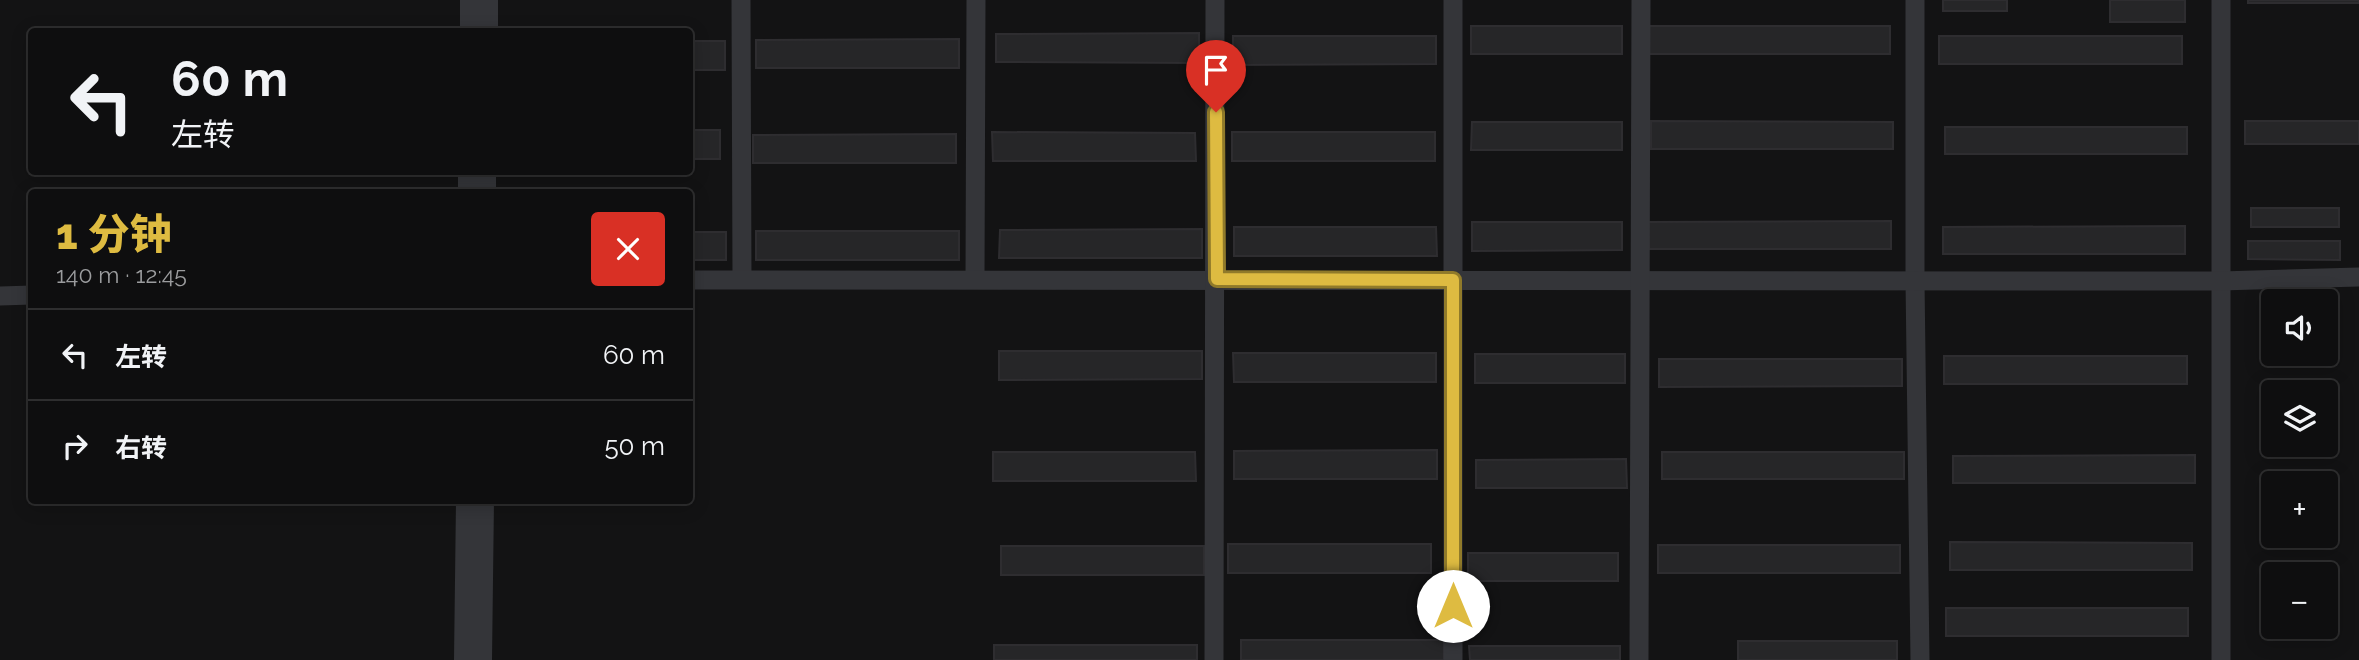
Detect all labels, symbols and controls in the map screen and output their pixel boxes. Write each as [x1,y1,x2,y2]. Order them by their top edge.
pin [1186,40,1246,112]
text: 60 m [171,50,288,107]
icon: arrive [1197,51,1235,89]
icon: left [56,56,147,147]
text: 左转 [171,116,235,153]
text: 1 分钟 [56,210,172,259]
button: close [591,212,665,286]
text: 140 m · 12:45 [56,261,187,288]
map controls [2261,289,2338,639]
button: sound [2261,289,2338,366]
icon: left [56,336,94,374]
text: 60 m [603,340,665,370]
text: 左转 [115,342,167,372]
button: layers [2261,380,2338,457]
icon: right [56,427,94,465]
text: 50 m [604,431,665,461]
text: 右转 [115,433,167,463]
button: + [2261,471,2338,548]
button: − [2261,562,2338,639]
position arrow [1416,569,1490,643]

